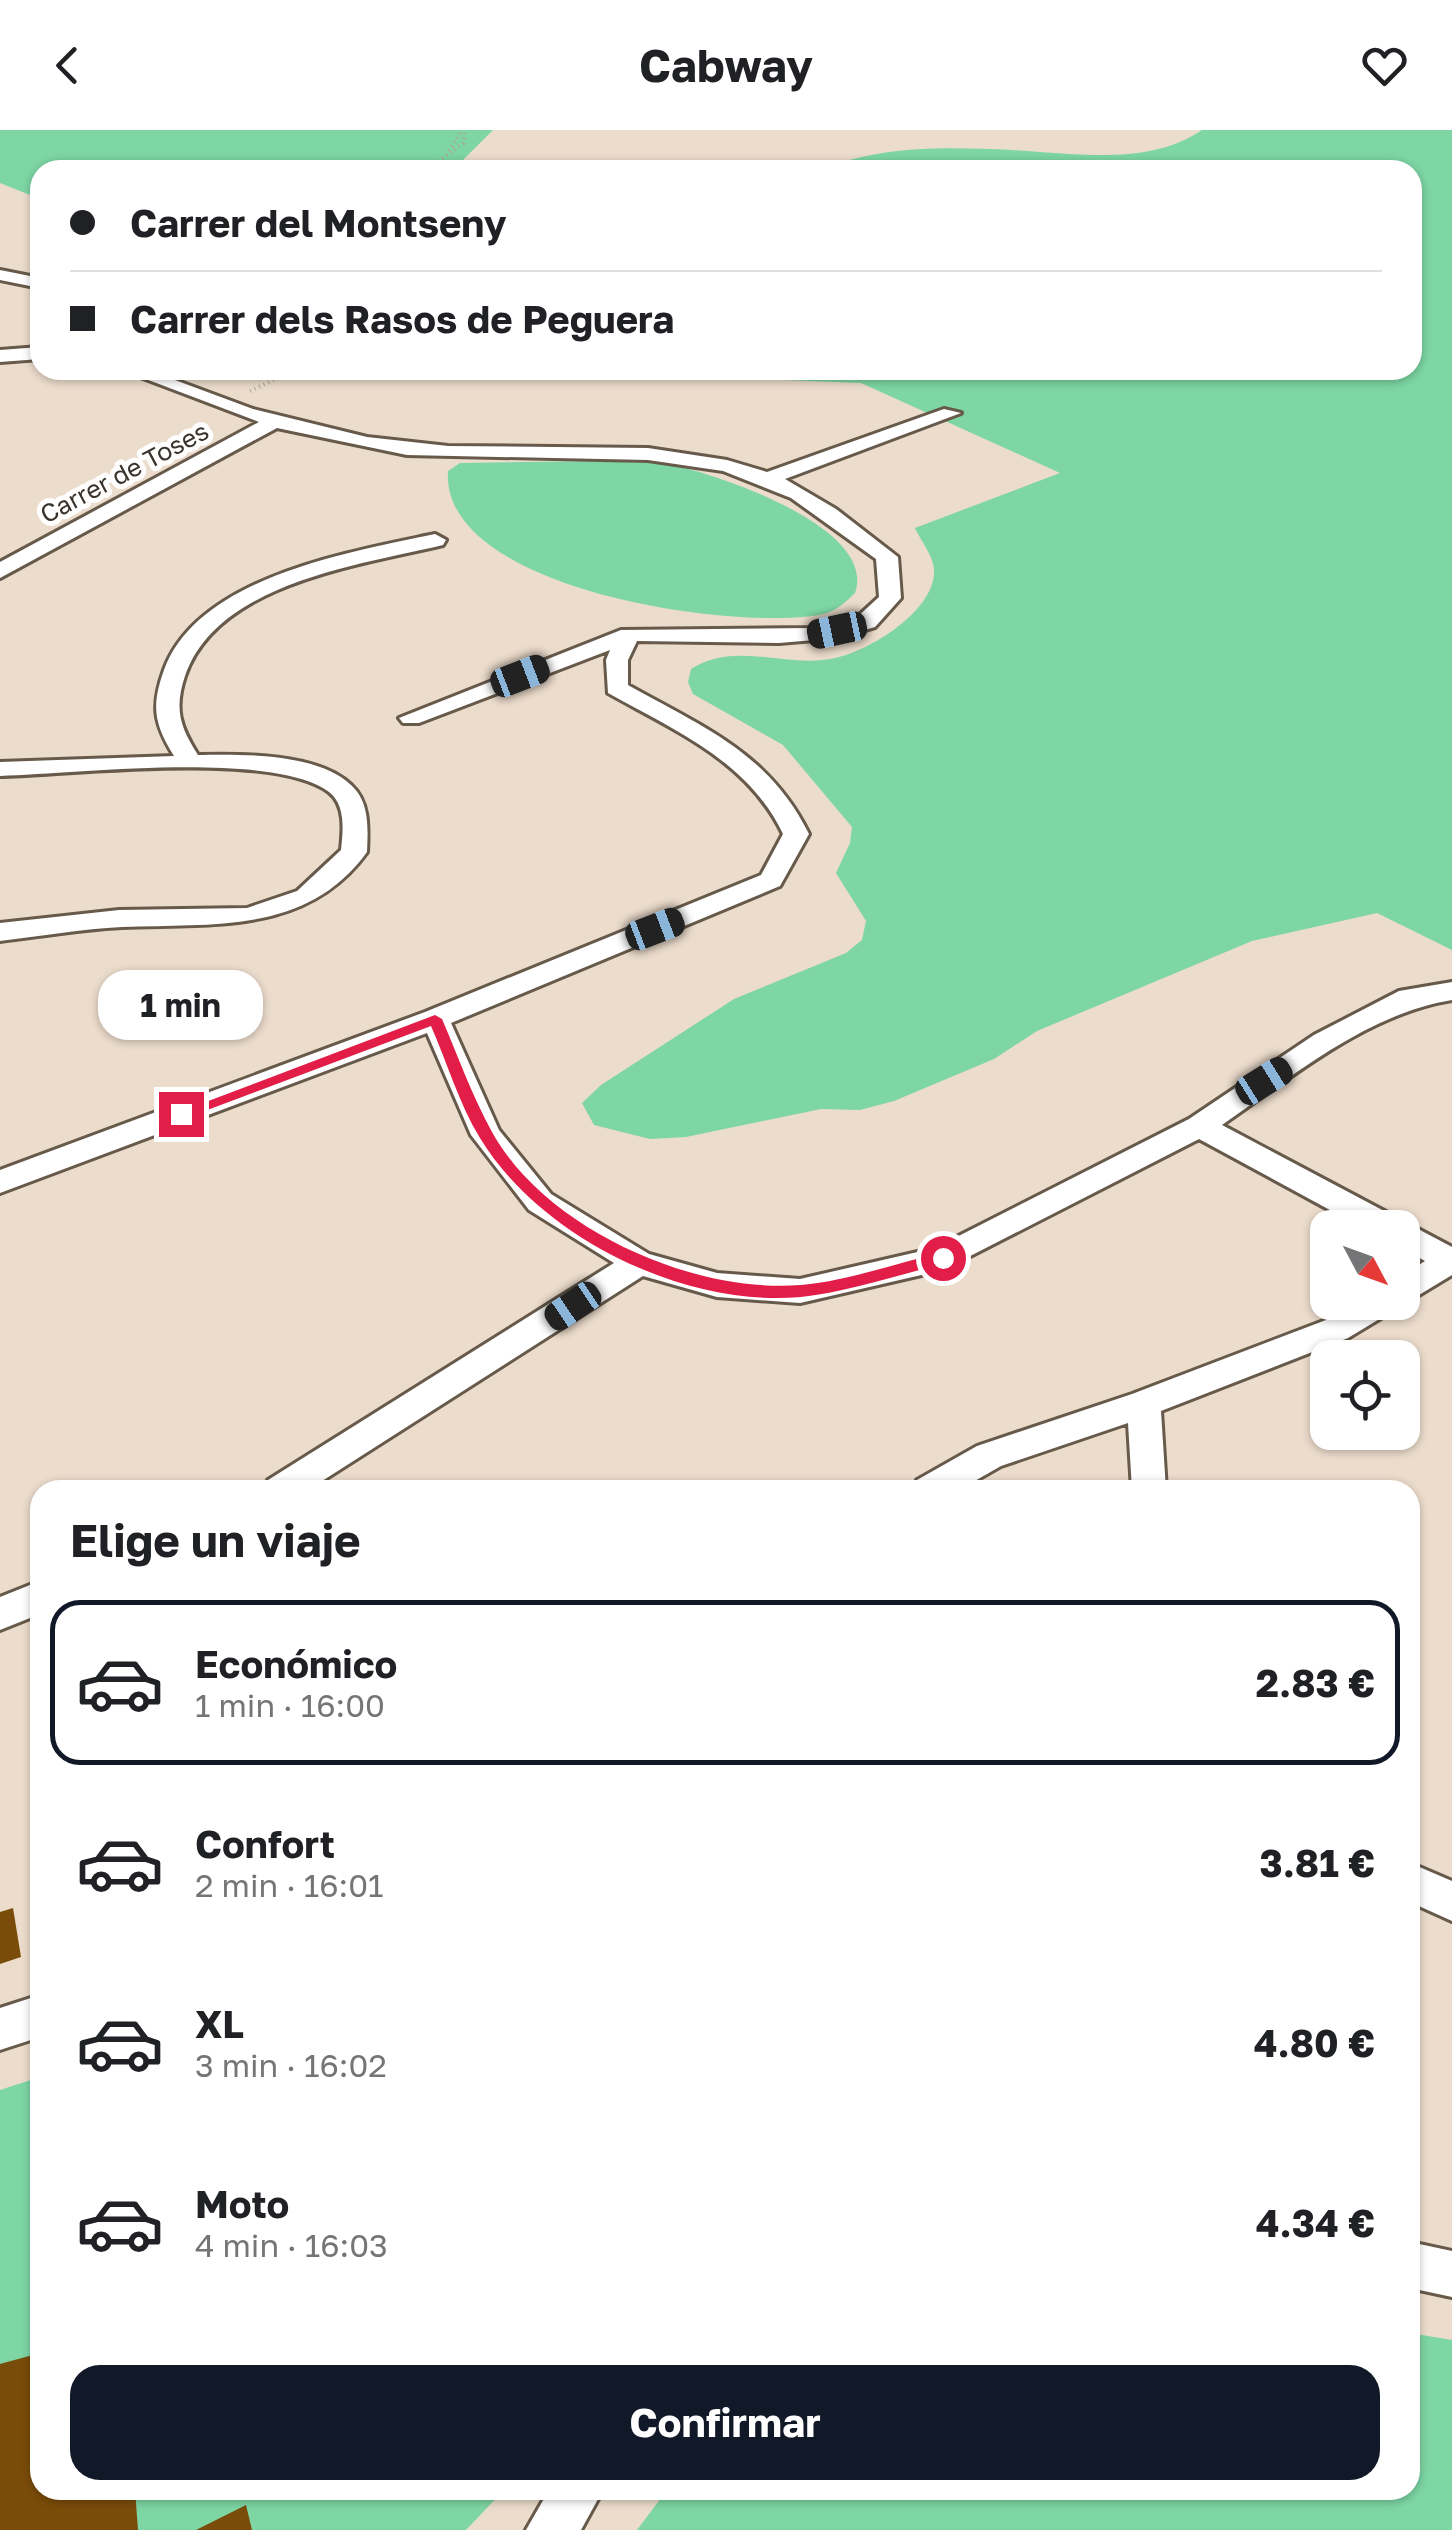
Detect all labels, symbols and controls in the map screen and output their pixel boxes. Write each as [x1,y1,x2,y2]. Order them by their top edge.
icon: back [40,38,95,93]
text: Cabway [639,38,813,92]
icon: heart [1357,38,1412,93]
text: Carrer del Montseny [130,200,507,245]
text: Carrer dels Rasos de Peguera [130,296,674,341]
street label: Carrer de Toses [34,415,214,529]
car [805,609,869,651]
car [487,651,553,701]
car [622,904,688,954]
callout: 1 min [99,969,264,1039]
text: 1 min [140,986,221,1024]
car [1231,1052,1297,1110]
route end [159,1092,204,1137]
north arrow [1310,1210,1420,1320]
map controls [1310,1210,1420,1450]
route start [921,1236,966,1281]
car [540,1277,606,1335]
button: locate [1310,1340,1420,1450]
text: Elige un viaje [70,1513,361,1567]
icon: car [75,1638,165,1728]
text: Económico [195,1641,397,1686]
text: 2.83 € [1256,1660,1375,1705]
text: 1 min · 16:00 [195,1686,385,1724]
icon: car [75,1818,165,1908]
text: Confort [195,1821,335,1866]
text: 3.81 € [1259,1840,1375,1885]
text: 2 min · 16:01 [195,1866,384,1904]
icon: car [75,1998,165,2088]
text: XL [195,2001,244,2046]
text: 4.80 € [1254,2020,1375,2065]
text: 3 min · 16:02 [195,2046,387,2084]
icon: car [75,2178,165,2268]
text: Moto [195,2181,289,2226]
text: 4.34 € [1256,2200,1375,2245]
text: 4 min · 16:03 [195,2226,388,2264]
button: Confirmar [70,2365,1380,2480]

